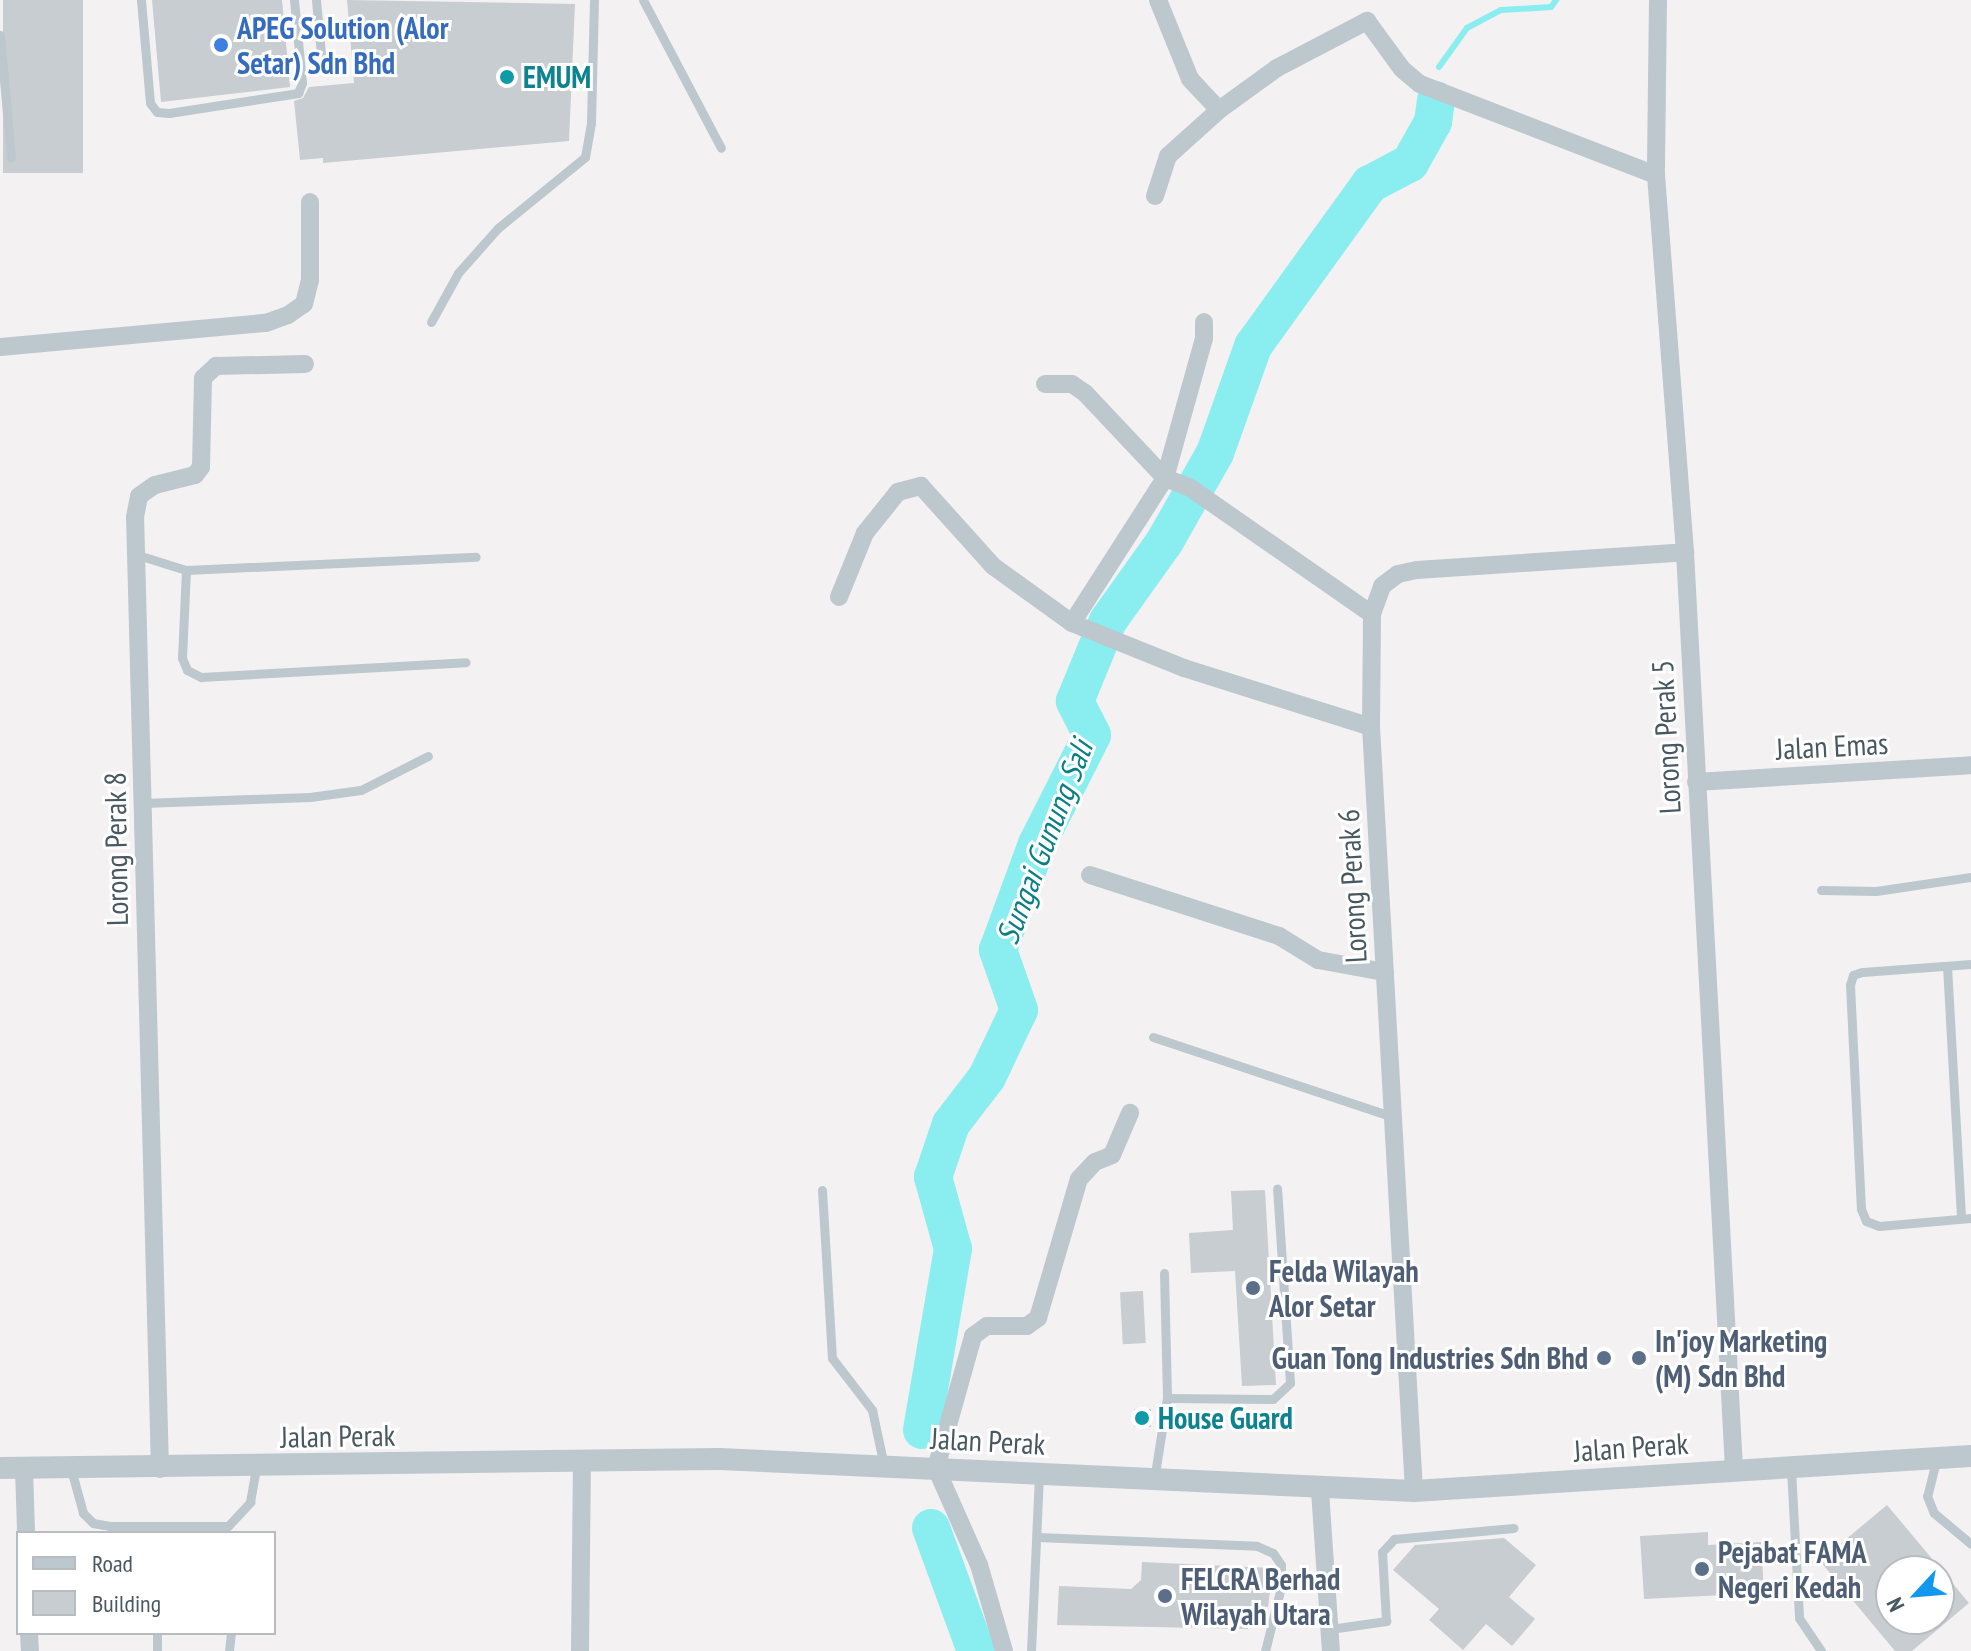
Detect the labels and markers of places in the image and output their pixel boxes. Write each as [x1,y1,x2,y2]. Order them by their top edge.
place label: APEG Solution (Alor Setar) Sdn Bhd [237,10,448,80]
marker: APEG Solution (Alor Setar) Sdn Bhd [212,36,230,54]
place label: EMUM [523,59,591,95]
marker: EMUM [498,68,516,86]
place label: Felda Wilayah Alor Setar [1269,1253,1419,1324]
marker: Felda Wilayah Alor Setar [1244,1279,1262,1297]
place label: In'joy Marketing (M) Sdn Bhd [1655,1323,1828,1394]
place label: Guan Tong Industries Sdn Bhd [1271,1340,1588,1376]
marker: Guan Tong Industries Sdn Bhd [1595,1349,1613,1367]
marker: In'joy Marketing (M) Sdn Bhd [1630,1349,1648,1367]
place label: House Guard [1158,1400,1293,1436]
marker: House Guard [1133,1409,1151,1427]
place label: Pejabat FAMA Negeri Kedah [1718,1534,1866,1604]
marker: Pejabat FAMA Negeri Kedah [1693,1560,1711,1578]
place label: FELCRA Berhad Wilayah Utara [1181,1561,1341,1632]
marker: FELCRA Berhad Wilayah Utara [1156,1587,1174,1605]

